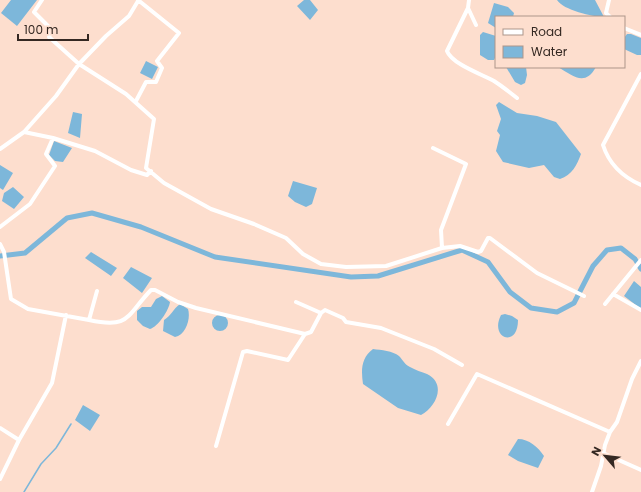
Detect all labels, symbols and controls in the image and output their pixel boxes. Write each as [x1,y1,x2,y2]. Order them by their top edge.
scale bar [18,16,88,42]
legend [495,16,625,68]
text: 100 m [24,21,58,38]
text: Road [531,23,562,40]
text: Water [531,43,568,60]
north arrow [585,436,625,476]
text: N [587,444,605,459]

